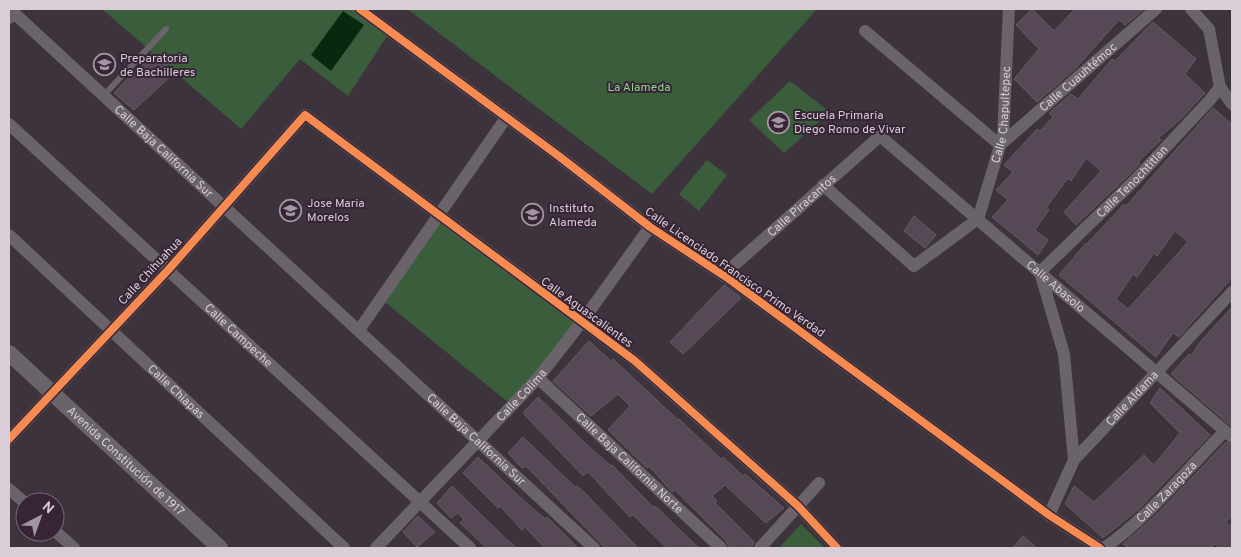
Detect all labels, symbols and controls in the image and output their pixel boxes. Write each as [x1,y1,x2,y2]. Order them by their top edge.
street label: Calle Cuauhtémoc [1036,40,1121,116]
place label: Preparatoria de Bachilleres [120,51,196,81]
school or university icon: Preparatoria de Bachilleres [92,53,116,77]
street label: Calle Chapultepec [988,66,1015,165]
park label: La Alameda [607,80,671,96]
street label: Calle Baja California Sur [110,102,216,202]
place label: Escuela Primaria Diego Romo de Vivar [794,108,906,138]
school or university icon: Escuela Primaria Diego Romo de Vivar [766,110,790,134]
street label: Calle Tenochtitlan [1093,142,1172,222]
street label: Calle Piracantos [764,171,840,241]
place label: Jose Maria Morelos [307,196,365,226]
school or university icon: Jose Maria Morelos [279,198,303,222]
place label: Instituto Alameda [549,201,597,231]
school or university icon: Instituto Alameda [521,203,545,227]
street label: Calle Licenciado Francisco Primo Verdad [641,204,828,342]
street label: Calle Chihuahua [115,234,186,309]
street label: Calle Abasolo [1022,257,1088,317]
street label: Calle Aguascalientes [537,274,636,352]
street label: Calle Campeche [200,300,276,371]
street label: Calle Chiapas [144,361,208,423]
street label: Calle Colima [493,366,551,426]
street label: Calle Aldama [1103,368,1163,430]
street label: Calle Baja California Sur [423,390,529,490]
street label: Avenida Constitución de 1917 [63,403,187,520]
street label: Calle Baja California Norte [572,410,686,518]
street label: Calle Zaragoza [1133,458,1201,527]
north arrow [15,492,65,542]
text: N [38,499,57,518]

